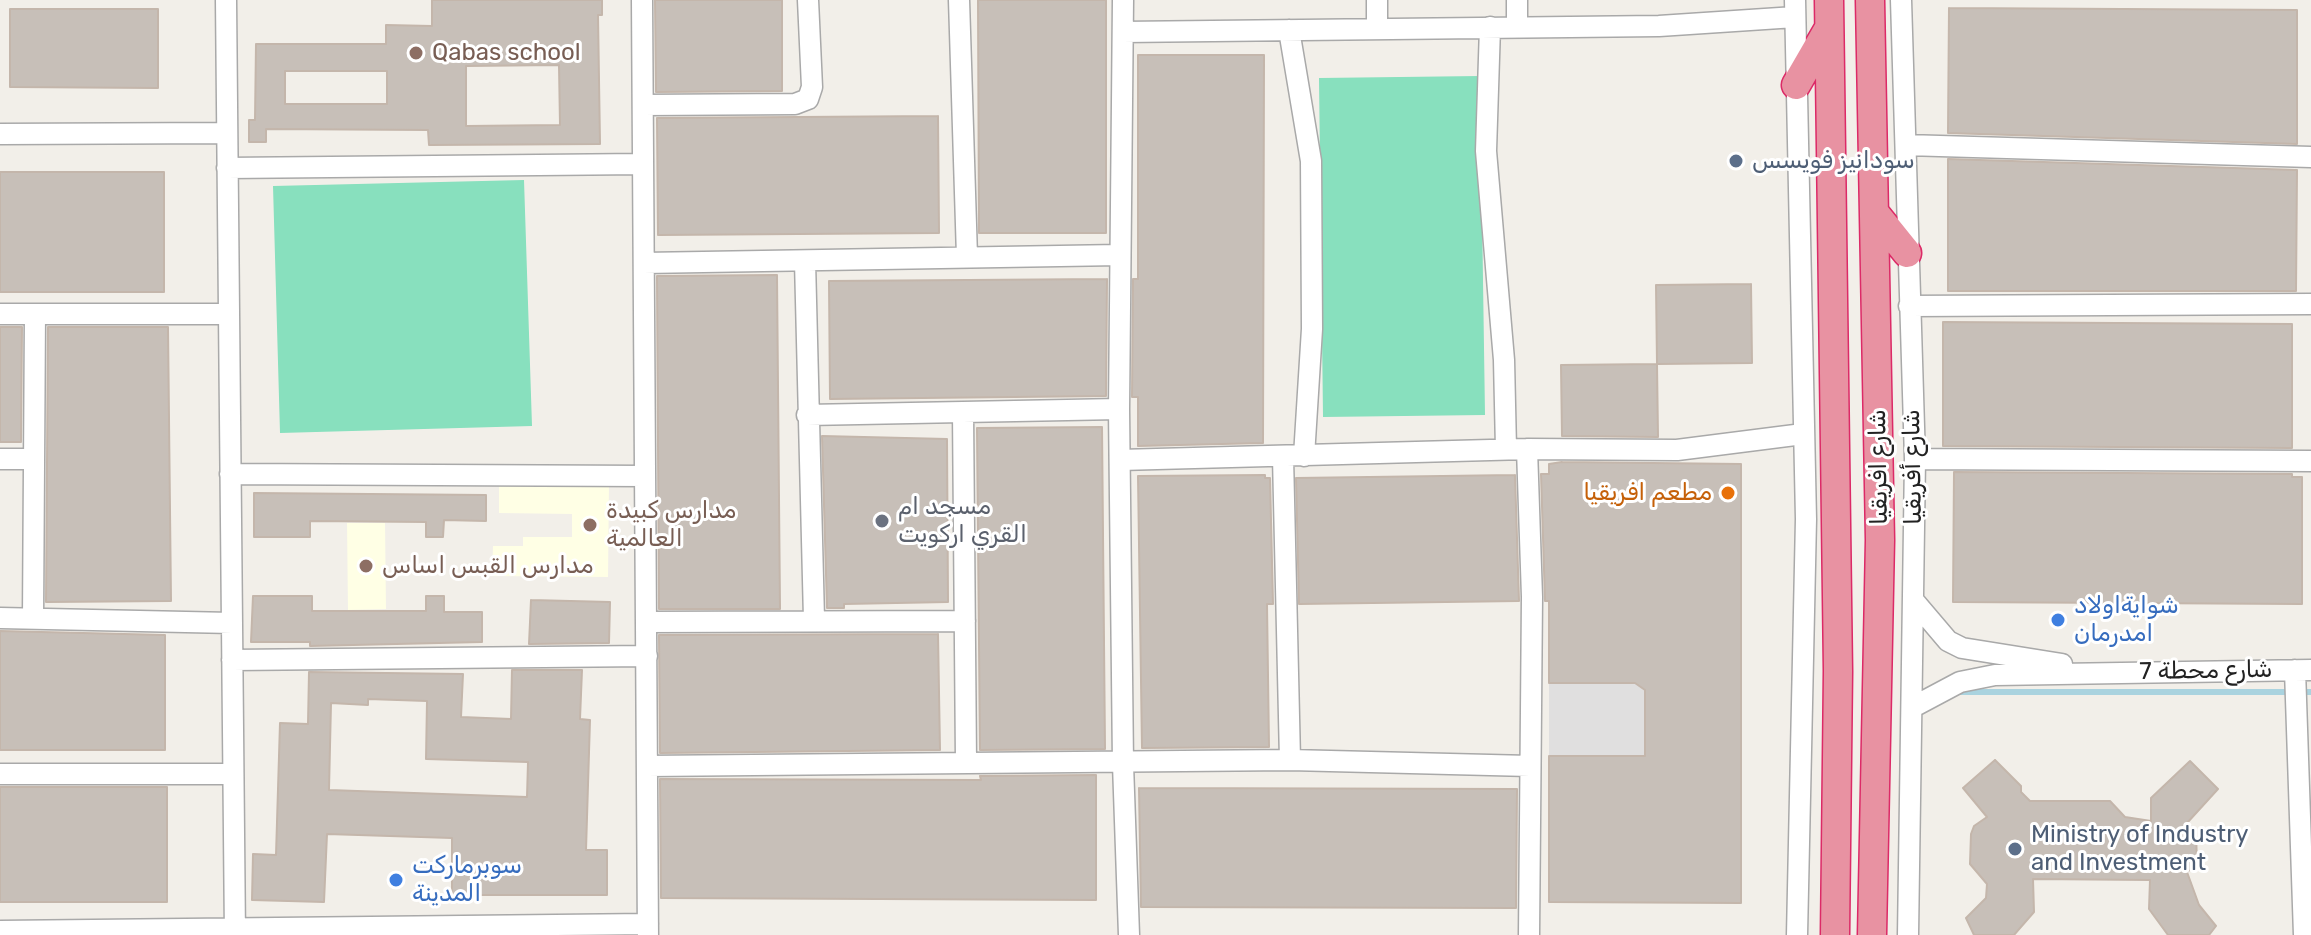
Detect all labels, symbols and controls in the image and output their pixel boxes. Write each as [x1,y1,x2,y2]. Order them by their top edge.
place label: Qabas school [432,39,581,67]
marker: Qabas school [407,44,425,62]
place label: سودانيز فويسس [1752,147,1915,175]
marker: سودانيز فويسس [1727,152,1745,170]
street label: شارع افريقيا [1864,409,1894,525]
street label: شارع أفريقيا [1898,409,1928,525]
place label: مطعم افريقيا [1583,479,1712,507]
marker: مطعم افريقيا [1719,484,1737,502]
place label: مسجد ام القري اركويت [898,493,1027,549]
place label: مدارس كبيدة العالمية [606,497,736,553]
marker: مسجد ام القري اركويت [873,512,891,530]
marker: مدارس كبيدة العالمية [581,516,599,534]
place label: مدارس القبس اساس [382,552,594,580]
marker: مدارس القبس اساس [357,557,375,575]
place label: شوايةاولاد امدرمان [2074,592,2179,648]
marker: شوايةاولاد امدرمان [2049,611,2067,629]
street label: شارع محطة 7 [2139,655,2273,687]
place label: Ministry of Industry and Investment [2031,821,2249,877]
marker: Ministry of Industry and Investment [2006,840,2024,858]
place label: سوبرماركت المدينة [412,852,522,908]
marker: سوبرماركت المدينة [387,871,405,889]

